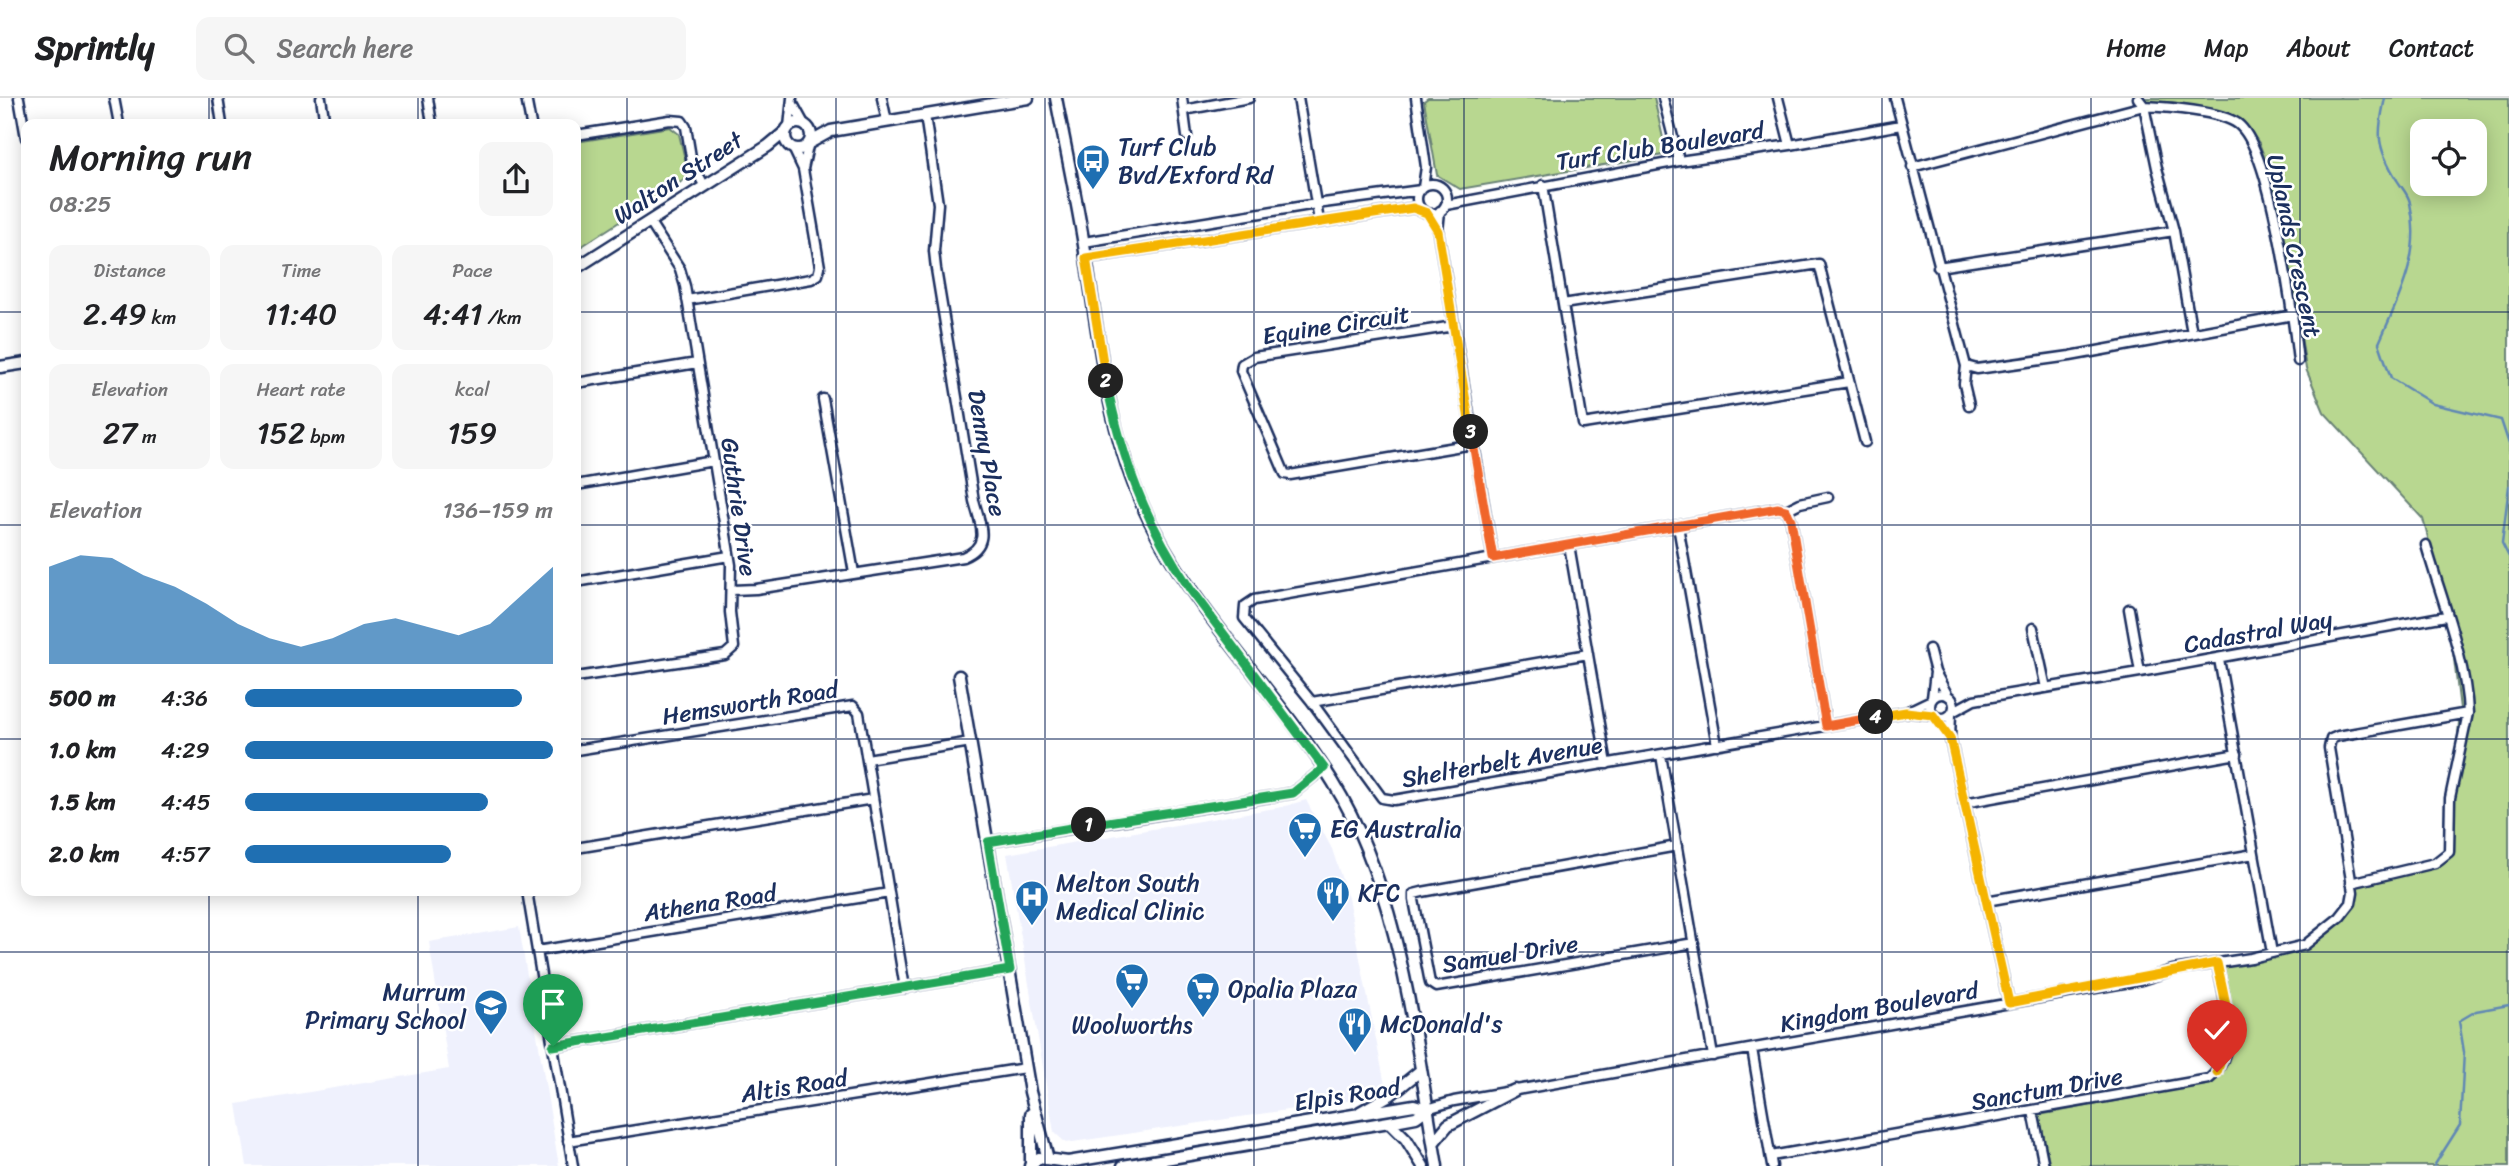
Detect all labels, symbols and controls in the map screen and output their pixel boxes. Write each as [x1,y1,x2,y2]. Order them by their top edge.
search box [196,17,686,80]
text: Sprintly [35,19,154,77]
text: Search here [276,25,413,71]
text: Home [2106,27,2166,69]
text: Map [2204,27,2248,69]
text: About [2286,27,2351,69]
text: Contact [2389,27,2474,69]
icon: search [220,29,258,67]
street label: Turf Club Boulevard [1553,109,1768,183]
street label: Walton Street [604,119,753,236]
map controls [2410,119,2487,196]
button: locate [2410,119,2487,196]
text: Morning run [49,124,252,191]
place label: Turf Club Bvd/Exford Rd [1118,126,1274,196]
button: share [479,142,553,216]
bus stop icon: Turf Club Bvd/Exford Rd [1074,142,1112,191]
street label: Uplands Crescent [2254,150,2334,342]
text: 08:25 [49,184,112,225]
text: Distance [94,254,166,287]
text: Time [281,254,321,287]
text: Pace [452,254,492,287]
text: 2.49 [83,287,147,341]
text: 11:40 [265,287,337,341]
text: 4:41 [423,287,483,341]
street label: Equine Circuit [1259,293,1413,357]
text: km [147,301,176,334]
text: /km [483,301,522,334]
pin: 2 [1088,364,1124,398]
text: 2 [1100,364,1111,397]
text: Elevation [91,373,168,406]
text: Heart rate [256,373,346,406]
text: kcal [455,373,490,406]
street label: Denny Place [955,386,1019,520]
text: 27 [103,406,137,460]
text: 152 [257,406,305,460]
text: 159 [448,406,497,460]
pin: 3 [1454,414,1488,450]
text: 3 [1465,415,1476,448]
text: m [137,420,157,453]
text: bpm [305,420,345,453]
street label: Guthrie Drive [708,435,770,579]
text: Elevation [49,490,142,531]
text: 136–159 m [443,490,553,531]
street label: Cadastral Way [2180,598,2336,666]
street label: Hemsworth Road [659,668,843,738]
text: 500 m [49,678,116,719]
text: 4:36 [161,678,208,719]
pin: 4 [1858,700,1894,734]
text: 4 [1870,700,1881,733]
street label: Shelterbelt Avenue [1398,724,1606,800]
text: 1.0 km [49,730,116,771]
text: 4:29 [161,730,210,771]
text: 1.5 km [49,782,116,823]
text: 4:45 [161,782,211,823]
pin: 1 [1072,808,1106,842]
text: 1 [1084,808,1093,841]
place label: EG Australia [1330,808,1462,850]
supermarket icon: EG Australia [1286,810,1324,859]
text: 2.0 km [49,834,120,875]
text: 4:57 [161,834,210,875]
place label: Melton South Medical Clinic [1056,862,1204,932]
street label: Athena Road [640,871,782,934]
place label: KFC [1358,872,1400,914]
restaurant icon: KFC [1314,874,1352,923]
hospital icon: Melton South Medical Clinic [1013,878,1051,927]
street label: Samuel Drive [1439,923,1581,985]
supermarket icon: Woolworths [1113,961,1151,1010]
place label: Opalia Plaza [1228,968,1358,1010]
street label: Kingdom Boulevard [1777,969,1983,1045]
supermarket icon: Opalia Plaza [1184,970,1222,1019]
place label: Murrum Primary School [305,971,467,1041]
pin [523,974,583,1046]
icon: arrive [534,985,572,1023]
school or university icon: Murrum Primary School [472,987,510,1036]
pin [2187,1000,2247,1072]
place label: McDonald's [1380,1003,1503,1045]
place label: Woolworths [1072,1004,1193,1046]
restaurant icon: McDonald's [1336,1005,1374,1054]
icon: check [2198,1011,2236,1049]
street label: Sanctum Drive [1968,1055,2126,1123]
street label: Altis Road [737,1057,853,1115]
street label: Elpis Road [1291,1066,1405,1124]

